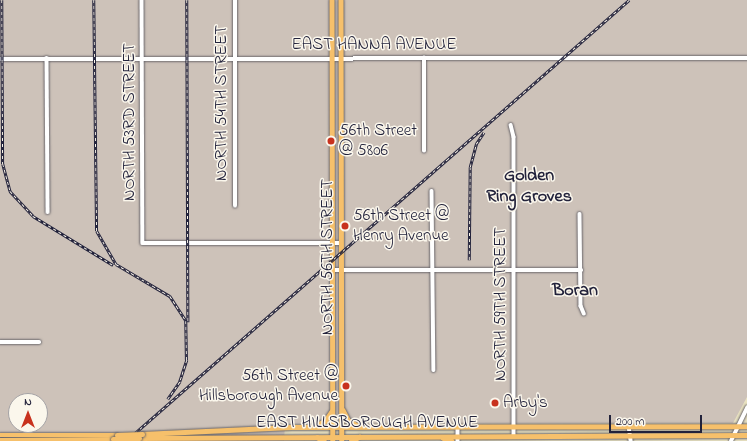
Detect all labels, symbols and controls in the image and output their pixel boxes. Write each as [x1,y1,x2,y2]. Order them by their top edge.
street label: NORTH 54TH STREET [212,25,232,181]
street label: EAST HANNA AVENUE [292,35,456,55]
street label: NORTH 53RD STREET [120,43,140,201]
place label: 56th Street @ 5806 [339,121,417,161]
marker: 56th Street @ 5806 [326,136,336,146]
district label: Golden Ring Groves [486,166,572,208]
street label: NORTH 56TH STREET [318,179,338,335]
place label: 56th Street @ Henry Avenue [353,206,449,246]
marker: 56th Street @ Henry Avenue [340,221,350,231]
street label: NORTH 59TH STREET [491,227,511,381]
district label: Boran [552,280,598,302]
place label: 56th Street @ Hillsborough Avenue [199,366,338,406]
marker: 56th Street @ Hillsborough Avenue [341,381,351,391]
north arrow [8,393,48,433]
place label: Arby's [503,393,548,413]
text: N [24,394,32,410]
marker: Arby's [490,398,500,408]
scale bar [611,407,704,433]
street label: EAST HILLSBOROUGH AVENUE [256,413,478,433]
text: 200 m [616,413,645,431]

